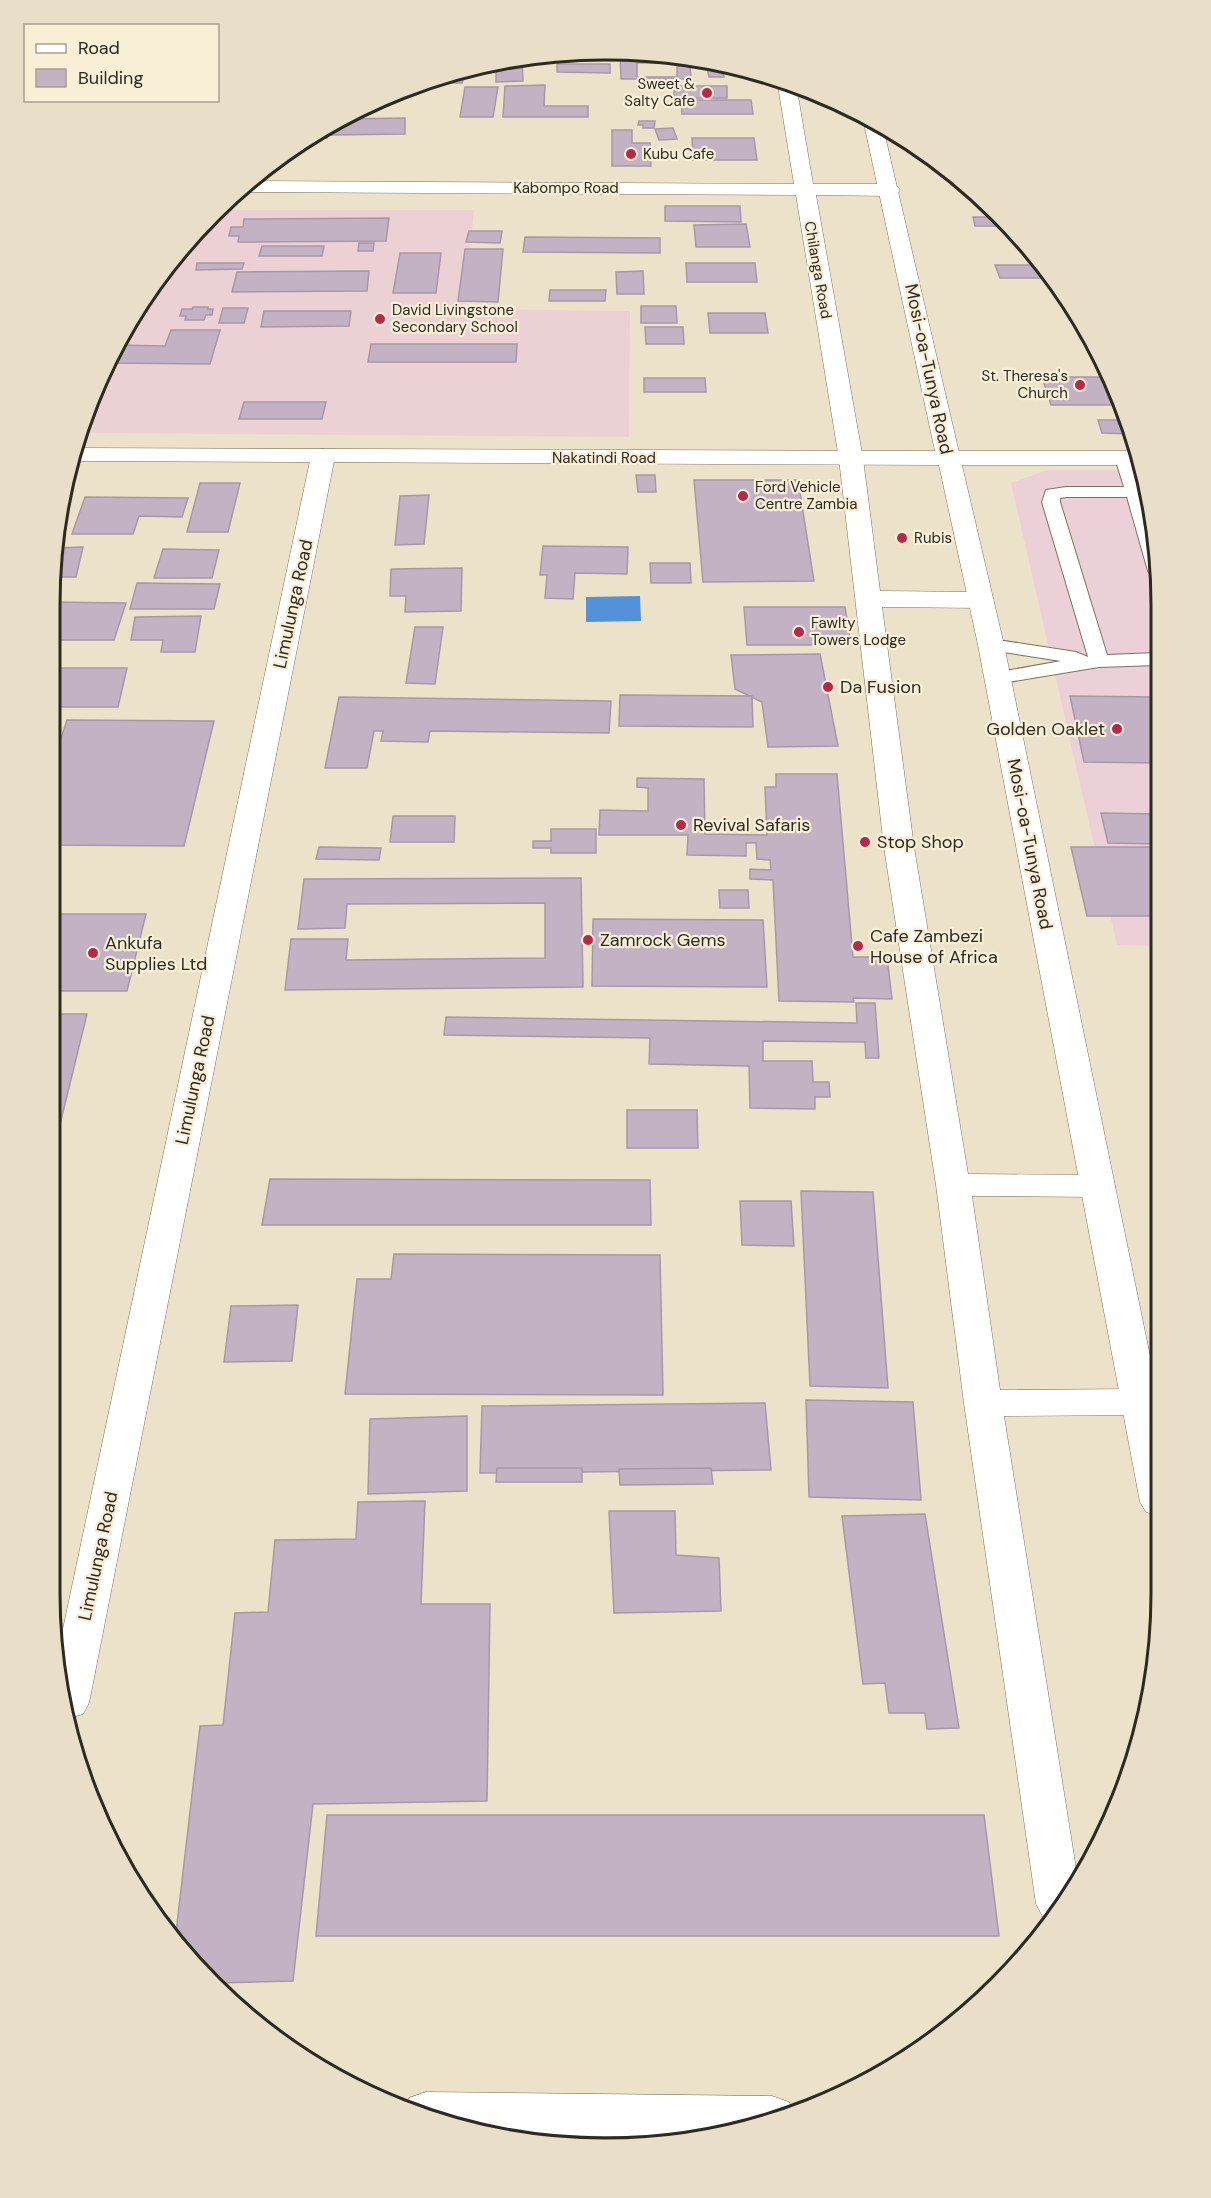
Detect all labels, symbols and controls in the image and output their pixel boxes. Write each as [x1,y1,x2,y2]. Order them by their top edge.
legend [24,24,219,102]
text: Road [78,36,120,60]
text: Building [78,66,143,90]
place label: Sweet & Salty Cafe [624,74,695,111]
marker: Sweet & Salty Cafe [700,86,714,100]
place label: Kubu Cafe [643,144,714,164]
marker: Kubu Cafe [624,147,638,161]
street label: Kabompo Road [513,178,619,198]
street label: Chilanga Road [800,220,836,320]
street label: Mosi-oa-Tunya Road [899,282,959,456]
place label: David Livingstone Secondary School [392,300,518,337]
marker: David Livingstone Secondary School [373,312,387,326]
place label: St. Theresa's Church [982,366,1068,403]
marker: St. Theresa's Church [1073,378,1087,392]
street label: Nakatindi Road [552,448,656,468]
place label: Ford Vehicle Centre Zambia [755,477,857,514]
marker: Ford Vehicle Centre Zambia [736,489,750,503]
place label: Rubis [914,528,952,548]
marker: Rubis [895,531,909,545]
street label: Limulunga Road [268,537,318,671]
place label: Fawlty Towers Lodge [811,613,906,650]
marker: Fawlty Towers Lodge [792,625,806,639]
place label: Da Fusion [840,675,921,699]
marker: Da Fusion [821,680,835,694]
place label: Golden Oaklet [986,717,1105,741]
marker: Golden Oaklet [1110,722,1124,736]
street label: Mosi-oa-Tunya Road [1002,756,1058,932]
place label: Revival Safaris [693,813,810,837]
marker: Revival Safaris [674,818,688,832]
place label: Stop Shop [877,830,964,854]
marker: Stop Shop [858,835,872,849]
place label: Cafe Zambezi House of Africa [870,924,998,969]
place label: Zamrock Gems [600,928,726,952]
place label: Ankufa Supplies Ltd [105,931,207,976]
marker: Zamrock Gems [581,933,595,947]
marker: Cafe Zambezi House of Africa [851,939,865,953]
marker: Ankufa Supplies Ltd [86,946,100,960]
street label: Limulunga Road [170,1013,220,1147]
street label: Limulunga Road [73,1489,123,1623]

